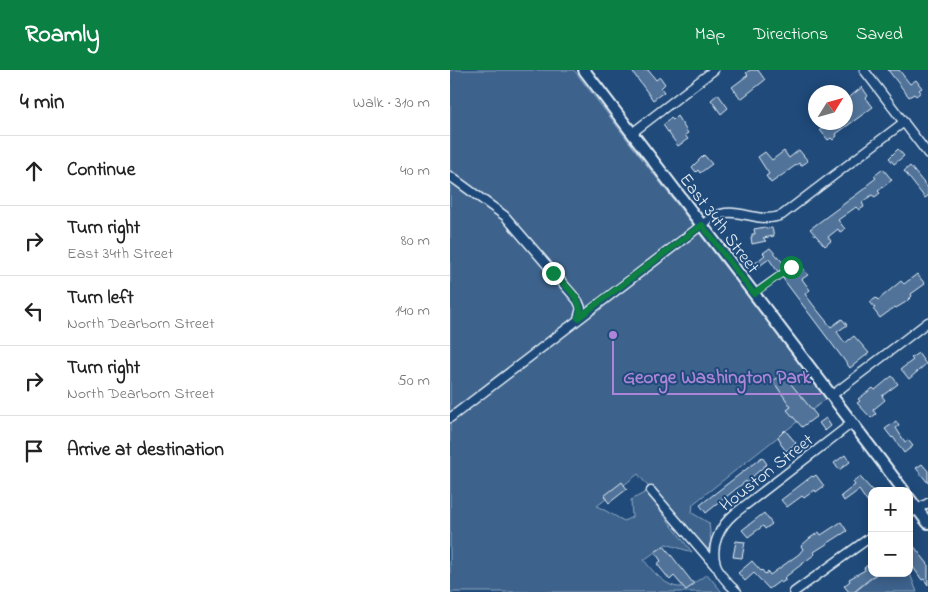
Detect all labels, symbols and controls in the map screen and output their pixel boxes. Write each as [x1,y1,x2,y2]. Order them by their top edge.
text: Roamly [25,18,100,53]
text: Map [695,22,725,48]
text: Directions [753,22,828,48]
text: Saved [856,22,903,48]
north arrow [808,85,853,130]
text: 4 min [20,88,64,118]
text: Walk · 310 m [353,91,430,115]
icon: ahead [20,157,48,185]
text: Continue [67,157,135,184]
text: 40 m [400,159,430,183]
street label: East 34th Street [672,169,765,280]
text: Turn right [67,215,140,242]
icon: right [20,227,48,255]
text: 80 m [401,229,430,253]
text: East 34th Street [67,242,173,266]
route start [780,256,803,279]
route end [542,262,565,285]
text: Turn left [67,285,134,312]
icon: left [20,297,48,325]
text: 140 m [395,299,430,323]
text: North Dearborn Street [67,312,215,336]
text: Turn right [67,355,140,382]
callout: George Washington Park [613,360,821,394]
text: George Washington Park [623,365,812,394]
icon: right [20,367,48,395]
text: 50 m [398,369,430,393]
text: North Dearborn Street [67,382,215,406]
street label: Houston Street [715,428,820,519]
icon: arrive [20,437,48,465]
text: Arrive at destination [67,437,224,464]
map controls [868,487,913,577]
button: + [868,487,913,532]
button: − [868,532,913,577]

